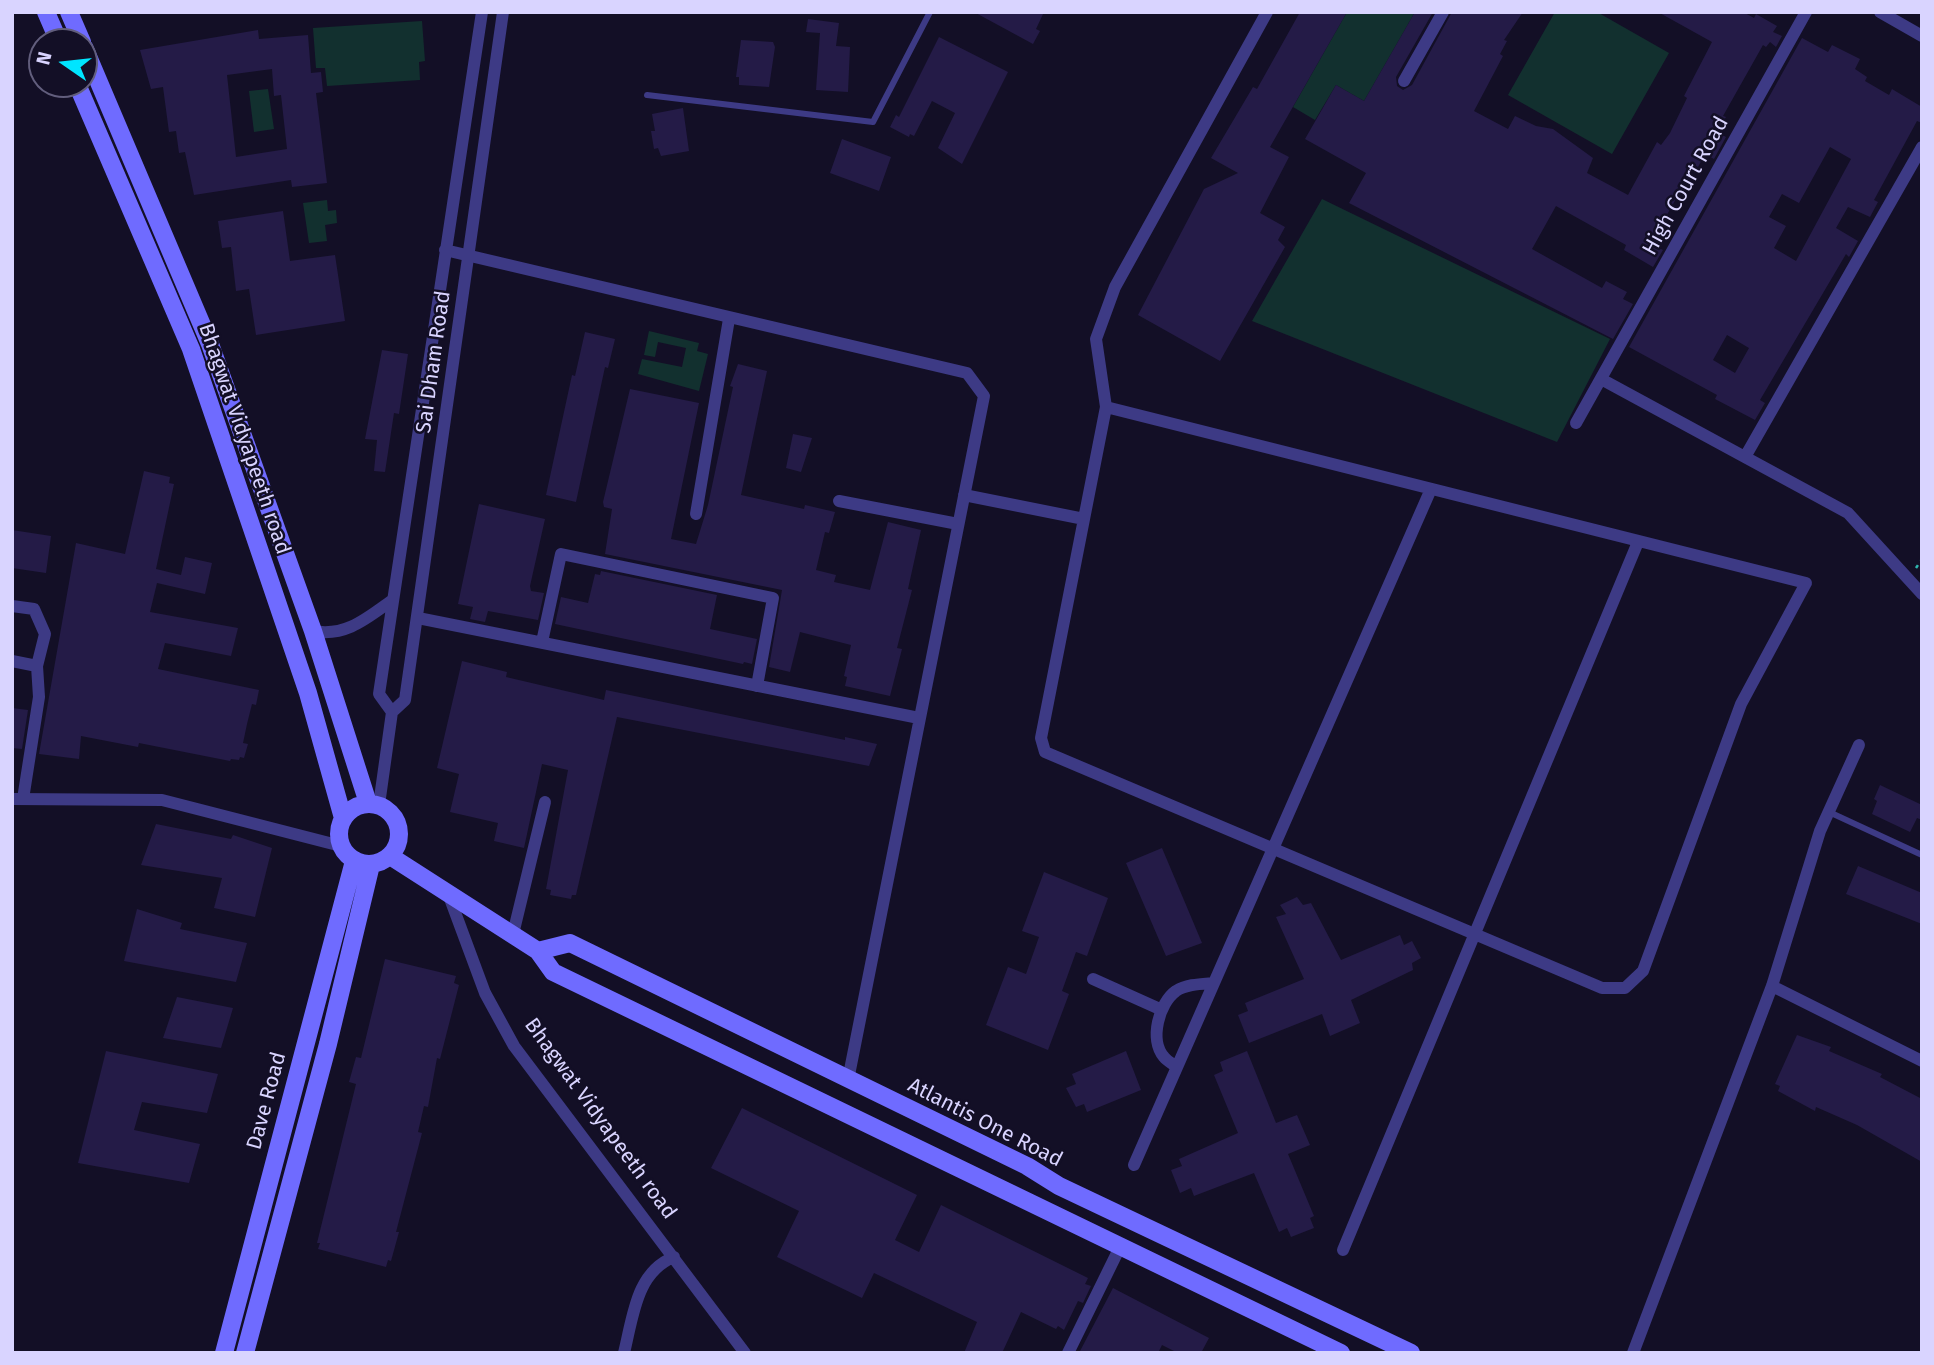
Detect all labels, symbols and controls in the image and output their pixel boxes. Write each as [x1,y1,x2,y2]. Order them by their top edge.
north arrow [28,28,98,98]
text: N [31,49,57,67]
street label: High Court Road [1638,112,1734,260]
street label: Sai Dham Road [412,289,456,435]
street label: Bhagwat Vidyapeeth road [193,320,295,558]
street label: Bhagwat Vidyapeeth road [519,1014,681,1224]
street label: Dave Road [242,1049,292,1153]
street label: Atlantis One Road [903,1073,1067,1173]

